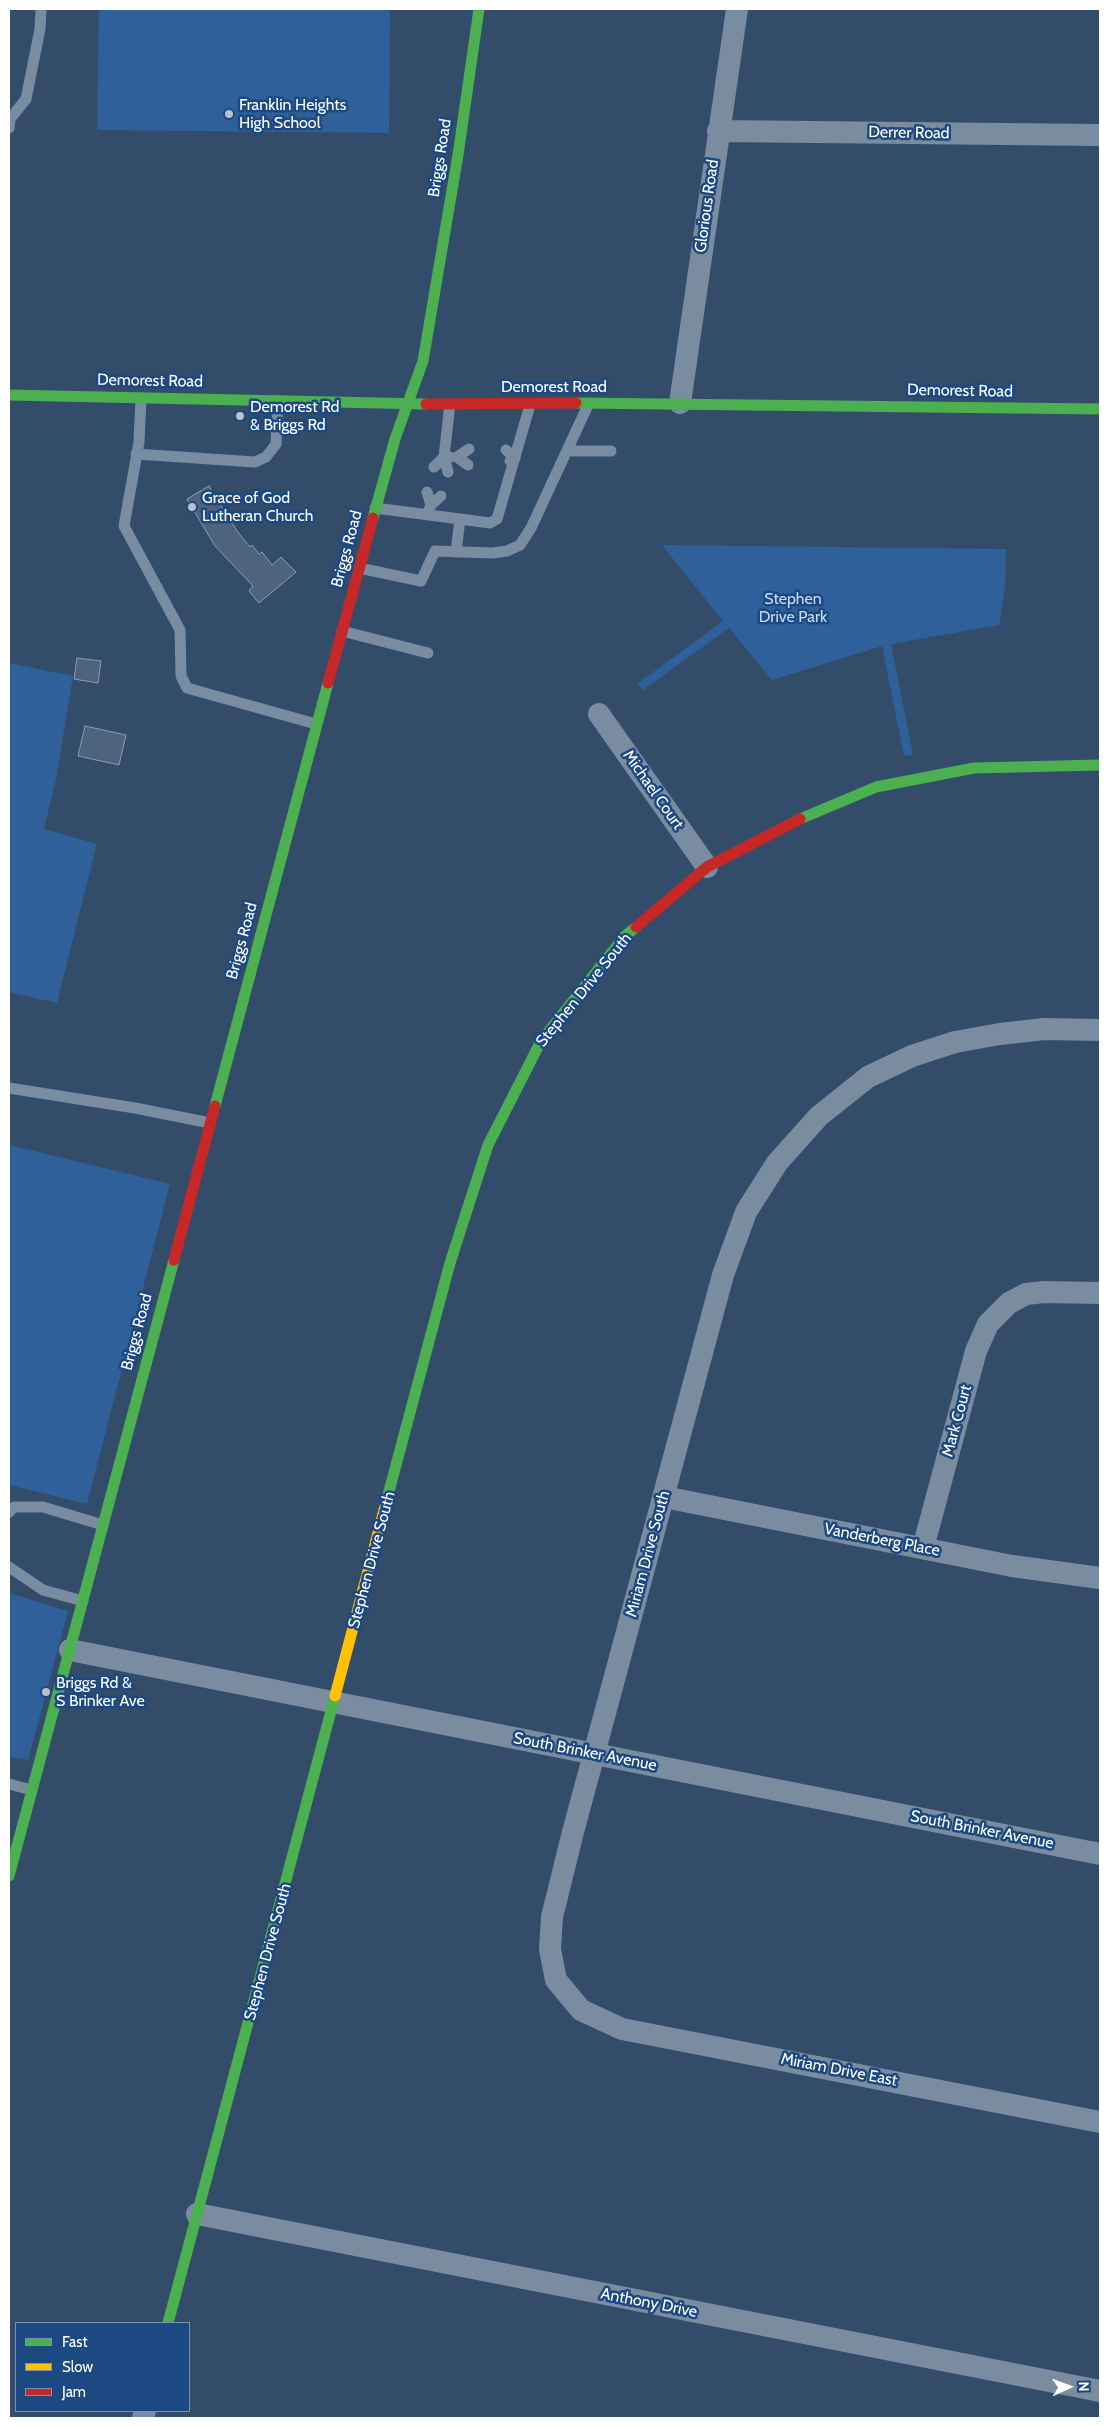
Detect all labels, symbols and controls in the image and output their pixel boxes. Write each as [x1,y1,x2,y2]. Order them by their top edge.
place label: Franklin Heights High School [239,95,346,133]
marker: Franklin Heights High School [223,108,235,120]
street label: Briggs Road [424,118,456,198]
street label: Derrer Road [868,123,950,143]
street label: Glorious Road [691,158,723,254]
street label: Demorest Road [97,370,203,392]
street label: Demorest Road [501,377,607,397]
street label: Demorest Road [907,380,1013,402]
place label: Demorest Rd & Briggs Rd [250,397,339,435]
marker: Demorest Rd & Briggs Rd [234,410,246,422]
place label: Grace of God Lutheran Church [202,488,313,526]
marker: Grace of God Lutheran Church [186,501,198,513]
street label: Briggs Road [328,508,366,590]
park label: Stephen Drive Park [759,589,827,627]
street label: Michael Court [619,747,687,833]
street label: Briggs Road [223,900,261,982]
street label: Stephen Drive South [532,929,636,1051]
street label: Briggs Road [118,1291,156,1373]
street label: Mark Court [938,1383,976,1459]
street label: Stephen Drive South [344,1489,400,1631]
street label: Miriam Drive South [622,1489,674,1619]
street label: Vanderberg Place [823,1519,941,1561]
place label: Briggs Rd & S Brinker Ave [56,1673,145,1711]
marker: Briggs Rd & S Brinker Ave [40,1686,52,1698]
street label: South Brinker Avenue [512,1729,658,1775]
street label: South Brinker Avenue [909,1807,1055,1853]
street label: Stephen Drive South [240,1881,296,2023]
street label: Miriam Drive East [779,2049,899,2091]
street label: Anthony Drive [599,2284,699,2322]
legend [15,2322,190,2412]
text: Fast [62,2333,87,2351]
text: Slow [62,2358,93,2376]
north arrow [1044,2362,1094,2412]
text: N [1075,2381,1093,2392]
text: Jam [62,2383,86,2401]

